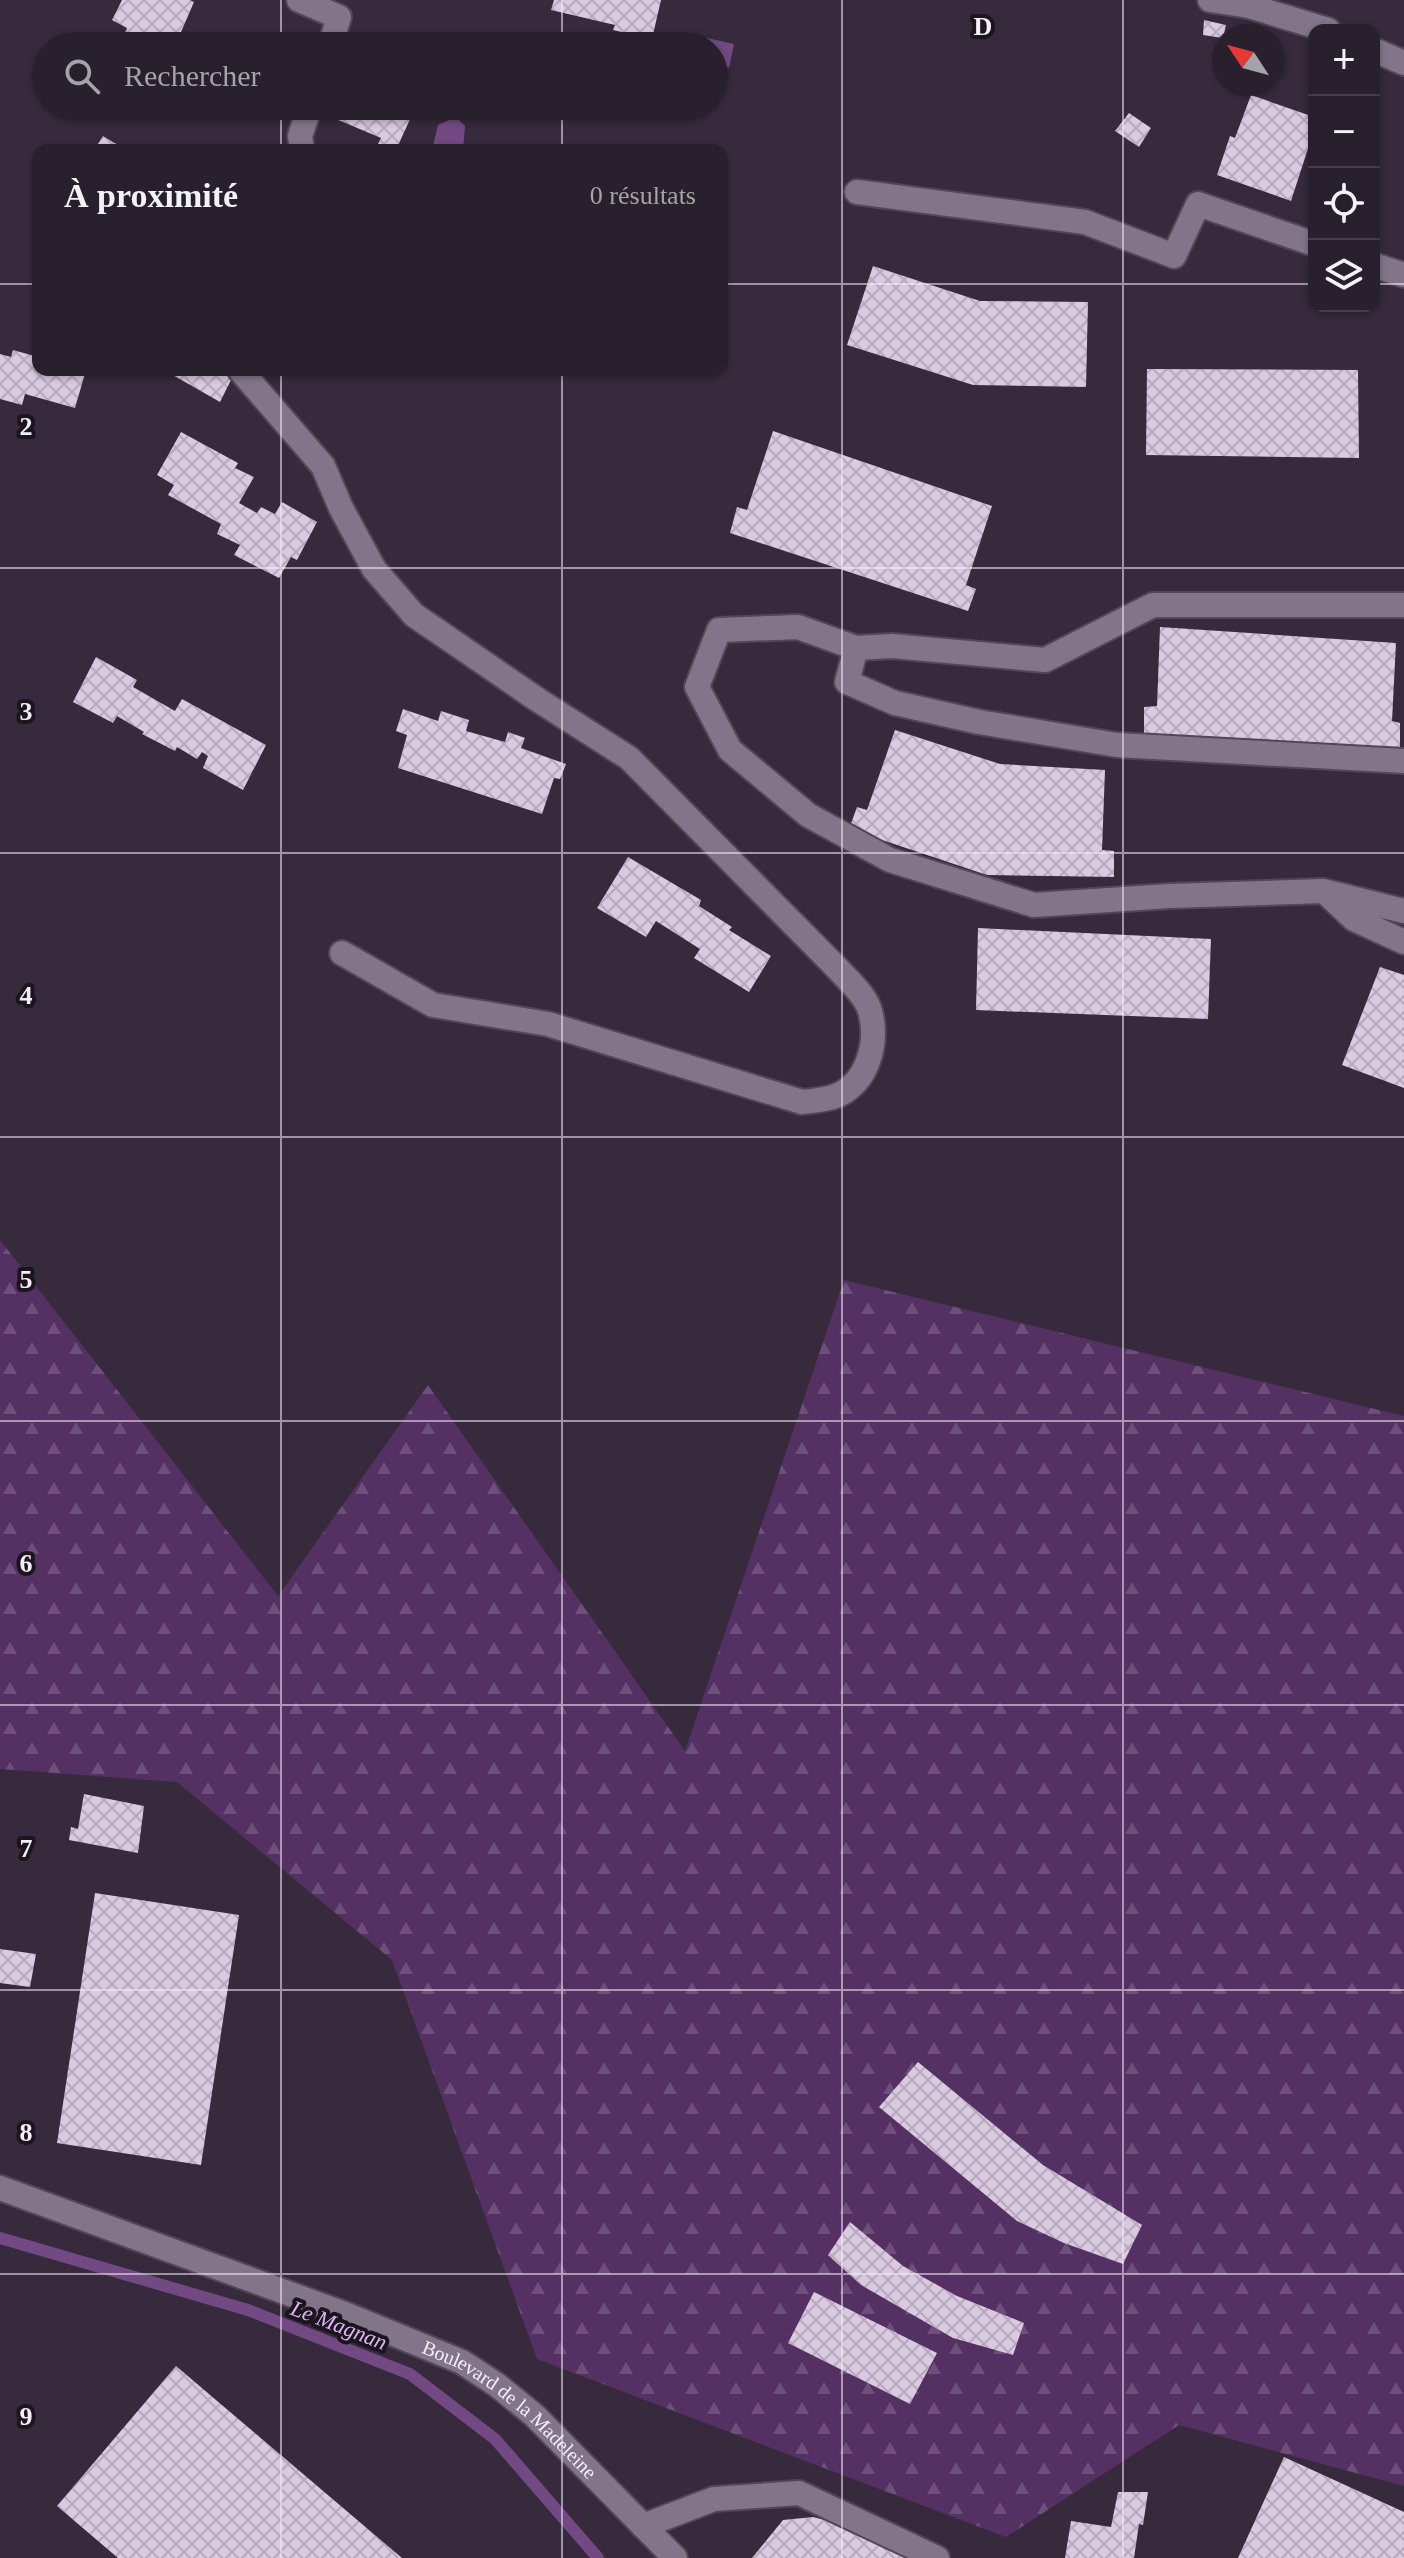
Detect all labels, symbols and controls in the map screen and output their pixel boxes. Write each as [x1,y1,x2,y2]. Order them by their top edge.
text: D [974,12,992,41]
north arrow [1212,24,1284,96]
map controls [1308,24,1380,312]
button: + [1308,24,1380,96]
search box [32,32,728,120]
icon: search [60,54,104,98]
text: Rechercher [124,59,261,92]
button: − [1308,96,1380,168]
button: locate [1308,168,1380,240]
text: À proximité [64,177,238,214]
text: 0 résultats [590,181,696,210]
button: layers [1308,240,1380,312]
text: 2 [20,412,33,441]
text: 3 [20,697,33,726]
text: 4 [20,981,33,1010]
text: 5 [20,1265,33,1294]
text: 6 [20,1549,33,1578]
text: 7 [20,1834,33,1863]
text: 8 [20,2118,33,2147]
water label: Le Magnan [287,2295,391,2355]
street label: Boulevard de la Madeleine [419,2336,601,2483]
text: 9 [20,2402,33,2431]

